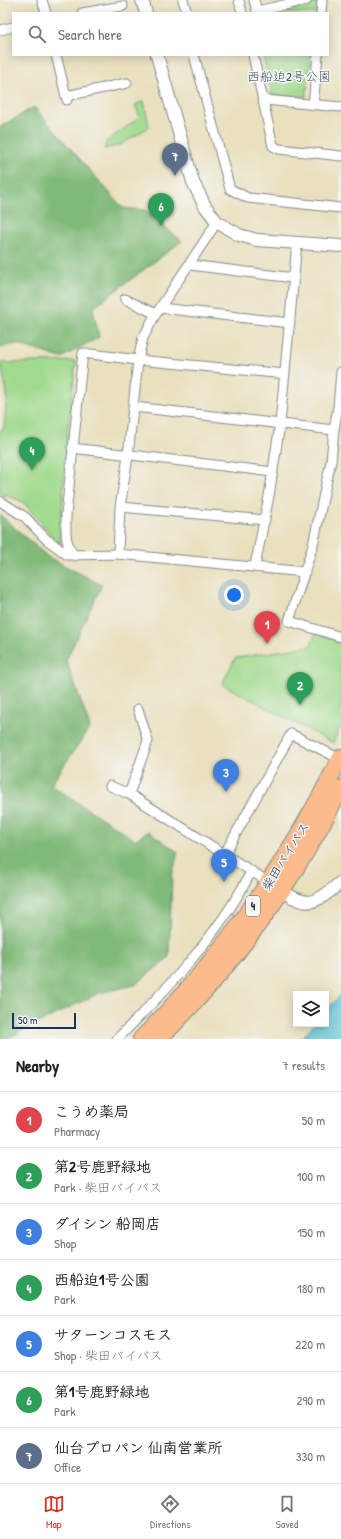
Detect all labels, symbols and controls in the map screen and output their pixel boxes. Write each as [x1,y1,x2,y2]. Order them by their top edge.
search box [12,12,329,56]
icon: search [26,23,48,45]
text: Search here [58,24,122,45]
park label: 西船迫2号公園 [247,67,331,85]
pin: 7 [162,143,188,176]
pin: 6 [148,193,174,226]
pin: 4 [19,437,45,470]
your location [224,585,244,605]
pin: 1 [254,611,280,644]
pin: 2 [287,672,313,705]
pin: 3 [213,759,239,792]
street label: 柴田バイパス [257,818,313,894]
pin: 5 [211,849,237,882]
road number: 4 [246,896,260,916]
map controls [293,991,329,1027]
button: layers [293,991,329,1027]
scale bar [12,1011,76,1030]
text: 50 m [18,1013,38,1027]
text: Nearby [16,1054,59,1077]
text: 7 results [282,1056,325,1074]
text: こうめ薬局 [54,1101,129,1122]
text: 1 [27,1111,31,1129]
text: 50 m [302,1111,325,1129]
text: Pharmacy [54,1122,100,1140]
text: 第2号鹿野緑地 [54,1156,151,1177]
text: 2 [26,1167,32,1185]
text: 100 m [297,1167,325,1185]
text: Park · 柴田バイパス [54,1178,162,1196]
text: ダイシン 船岡店 [54,1213,161,1234]
text: 3 [26,1223,32,1241]
text: 150 m [297,1223,325,1241]
text: Shop [54,1234,76,1252]
text: 西船迫1号公園 [54,1269,149,1290]
text: 4 [27,1279,31,1297]
text: 180 m [297,1279,325,1297]
text: Park [54,1290,76,1308]
text: サターンコスモス [54,1324,172,1345]
text: 5 [26,1335,32,1353]
text: 220 m [295,1335,325,1353]
text: Shop · 柴田バイパス [54,1346,163,1364]
text: 第1号鹿野緑地 [54,1381,149,1402]
text: 6 [26,1391,32,1409]
text: 290 m [296,1391,325,1409]
text: Park [54,1402,76,1420]
text: 仙台プロパン 仙南営業所 [54,1437,222,1458]
text: 7 [26,1447,32,1465]
text: 330 m [296,1447,325,1465]
text: Office [54,1458,81,1476]
tab: Map [43,1493,65,1531]
tab: Directions [150,1493,191,1531]
tab: Saved [276,1493,298,1531]

